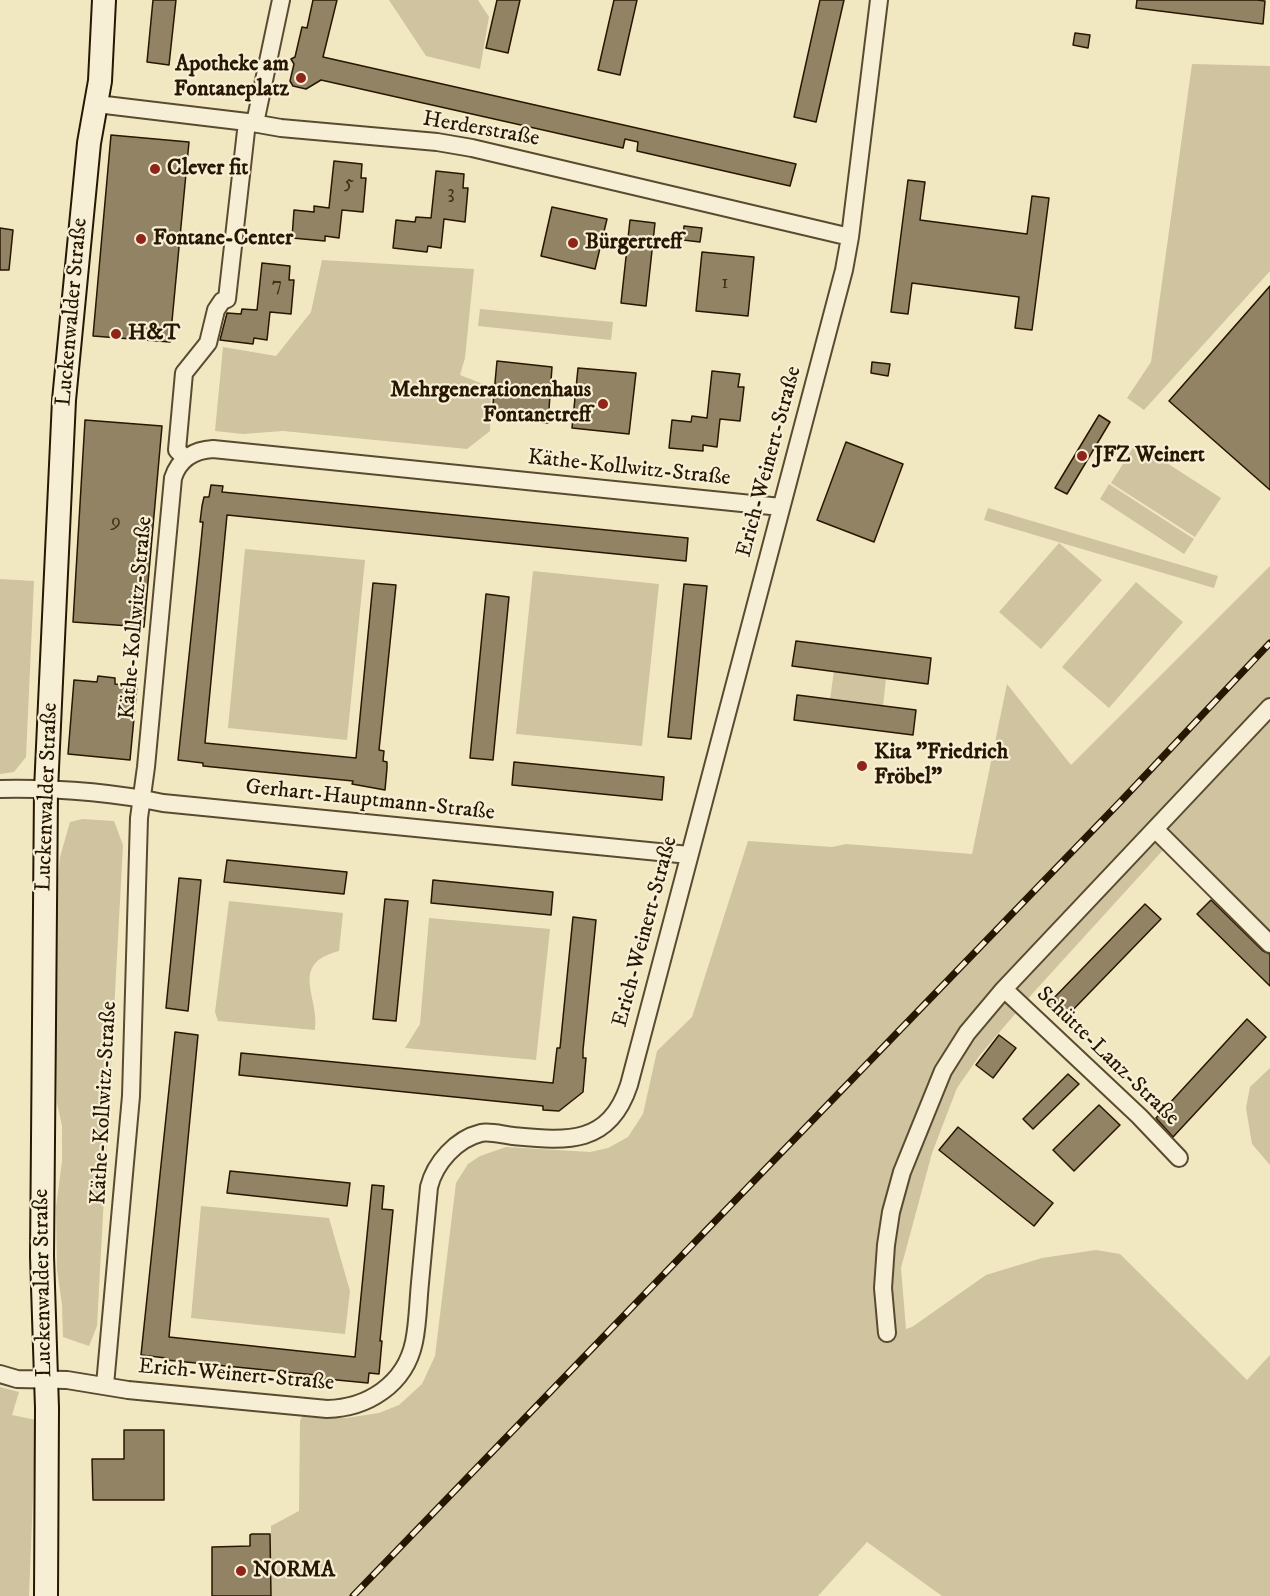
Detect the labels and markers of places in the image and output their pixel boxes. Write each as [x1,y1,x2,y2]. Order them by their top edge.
place label: Apotheke am Fontaneplatz [174,52,289,104]
marker: Apotheke am Fontaneplatz [294,71,308,85]
place label: Clever fit [167,156,248,182]
marker: Clever fit [148,162,162,176]
place label: Fontane-Center [153,226,293,252]
place label: Bürgertreff [585,230,682,256]
marker: Fontane-Center [134,232,148,246]
marker: Bürgertreff [566,236,580,250]
place label: H&T [128,321,180,347]
marker: H&T [109,327,123,341]
place label: Mehrgenerationenhaus Fontanetreff [390,378,591,430]
marker: Mehrgenerationenhaus Fontanetreff [596,397,610,411]
place label: JFZ Weinert [1094,443,1205,469]
marker: JFZ Weinert [1075,449,1089,463]
place label: Kita "Friedrich Fröbel" [874,740,1008,792]
marker: Kita "Friedrich Fröbel" [855,759,869,773]
place label: NORMA [253,1558,335,1584]
marker: NORMA [234,1564,248,1578]

